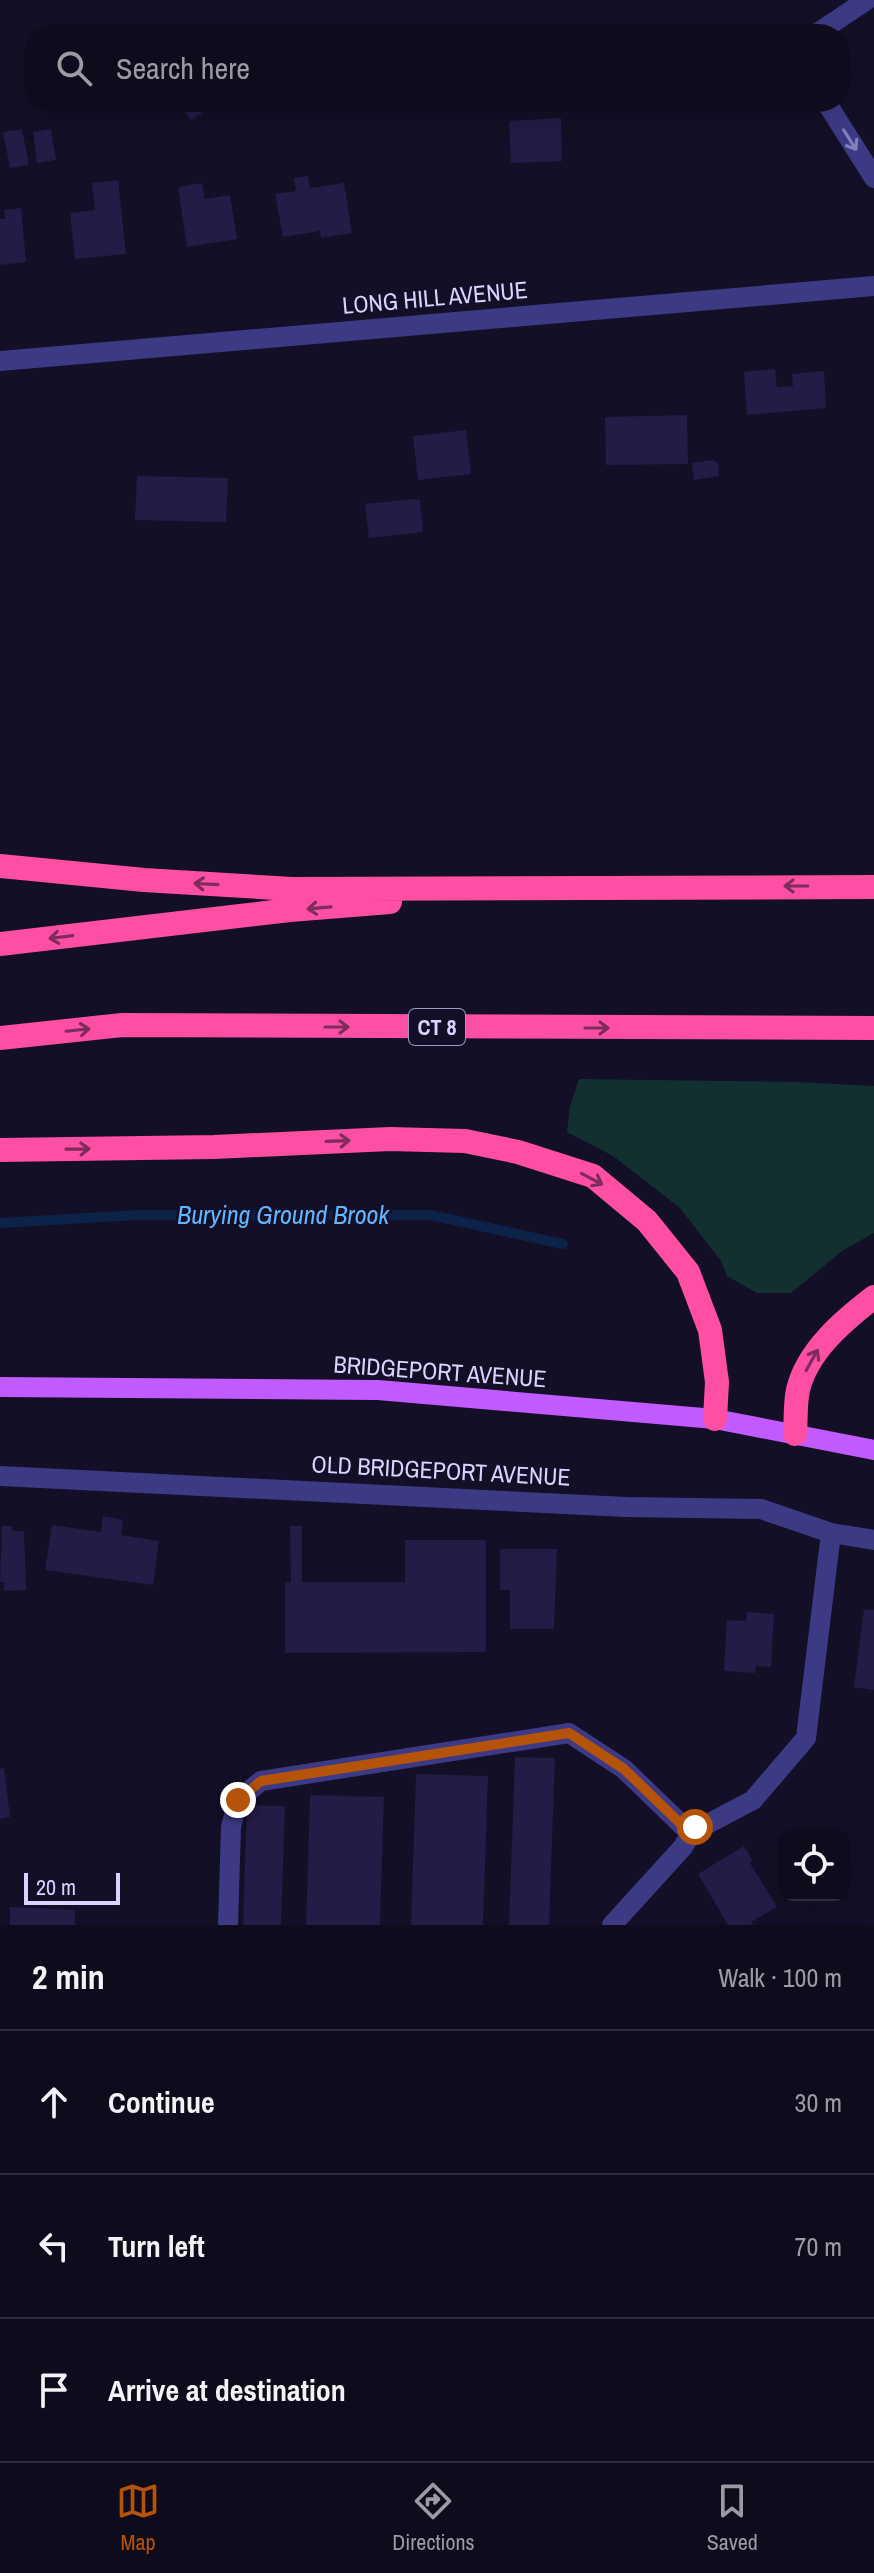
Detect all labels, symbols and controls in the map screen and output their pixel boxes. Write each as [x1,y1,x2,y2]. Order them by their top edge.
search box [24,24,850,112]
icon: search [52,46,96,90]
text: Search here [116,48,250,88]
one-way arrow [843,128,859,151]
street label: LONG HILL AVENUE [341,273,529,321]
one-way arrow [193,876,220,891]
one-way arrow [783,878,810,894]
one-way arrow [306,901,333,916]
one-way arrow [48,930,74,945]
road number: CT 8 [409,1009,465,1045]
one-way arrow [323,1019,350,1034]
one-way arrow [583,1020,610,1036]
one-way arrow [64,1022,91,1037]
one-way arrow [324,1134,351,1149]
one-way arrow [64,1141,91,1156]
one-way arrow [579,1171,603,1187]
water label: Burying Ground Brook [177,1197,390,1232]
street label: BRIDGEPORT AVENUE [333,1348,548,1394]
one-way arrow [805,1349,821,1372]
street label: OLD BRIDGEPORT AVENUE [311,1447,571,1493]
route end [220,1782,256,1818]
route start [677,1809,713,1845]
map controls [778,1829,850,1901]
button: locate [778,1829,850,1901]
scale bar [24,1869,120,1905]
text: 20 m [36,1872,76,1902]
text: 2 min [32,1954,105,2000]
text: Walk · 100 m [718,1960,842,1995]
icon: ahead [32,2080,76,2124]
text: Continue [108,2082,215,2122]
text: 30 m [795,2085,842,2120]
icon: left [32,2224,76,2268]
text: Turn left [108,2226,205,2266]
text: 70 m [795,2229,842,2264]
icon: arrive [32,2368,76,2412]
text: Arrive at destination [108,2370,346,2410]
tab: Map [116,2479,160,2557]
tab: Directions [392,2479,475,2557]
tab: Saved [707,2479,758,2557]

